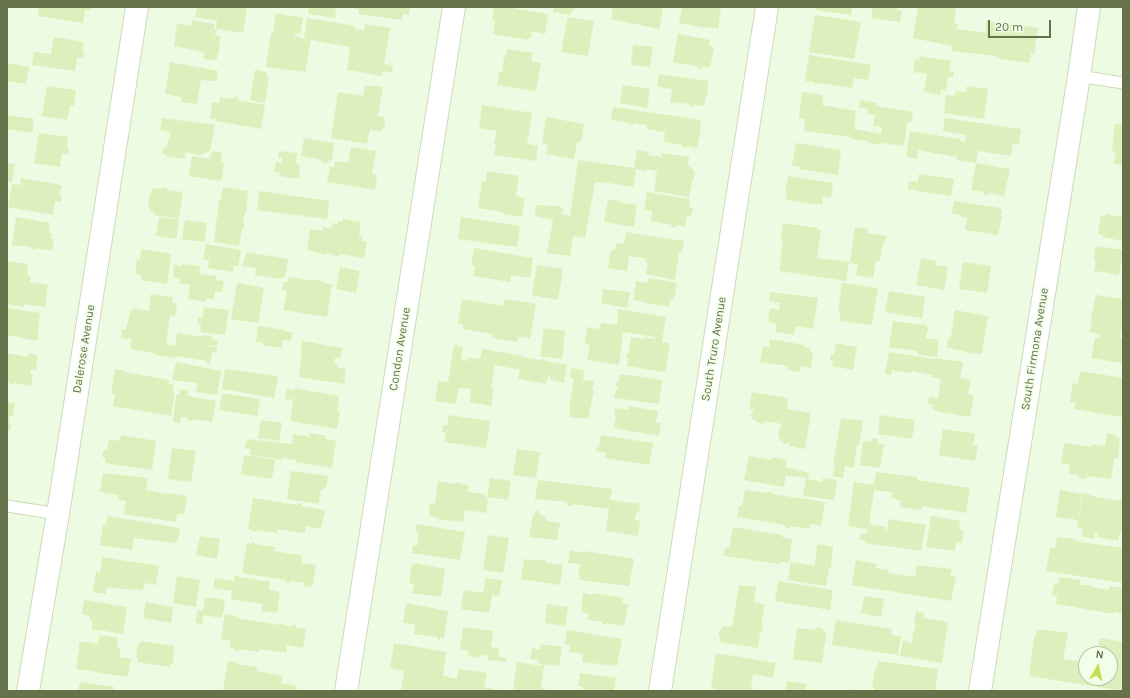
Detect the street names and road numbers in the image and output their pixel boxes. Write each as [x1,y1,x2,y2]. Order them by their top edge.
street label: South Firmona Avenue [1018,287,1052,411]
street label: South Truro Avenue [699,296,729,402]
street label: Dalerose Avenue [70,304,98,394]
street label: Condon Avenue [386,306,414,392]

